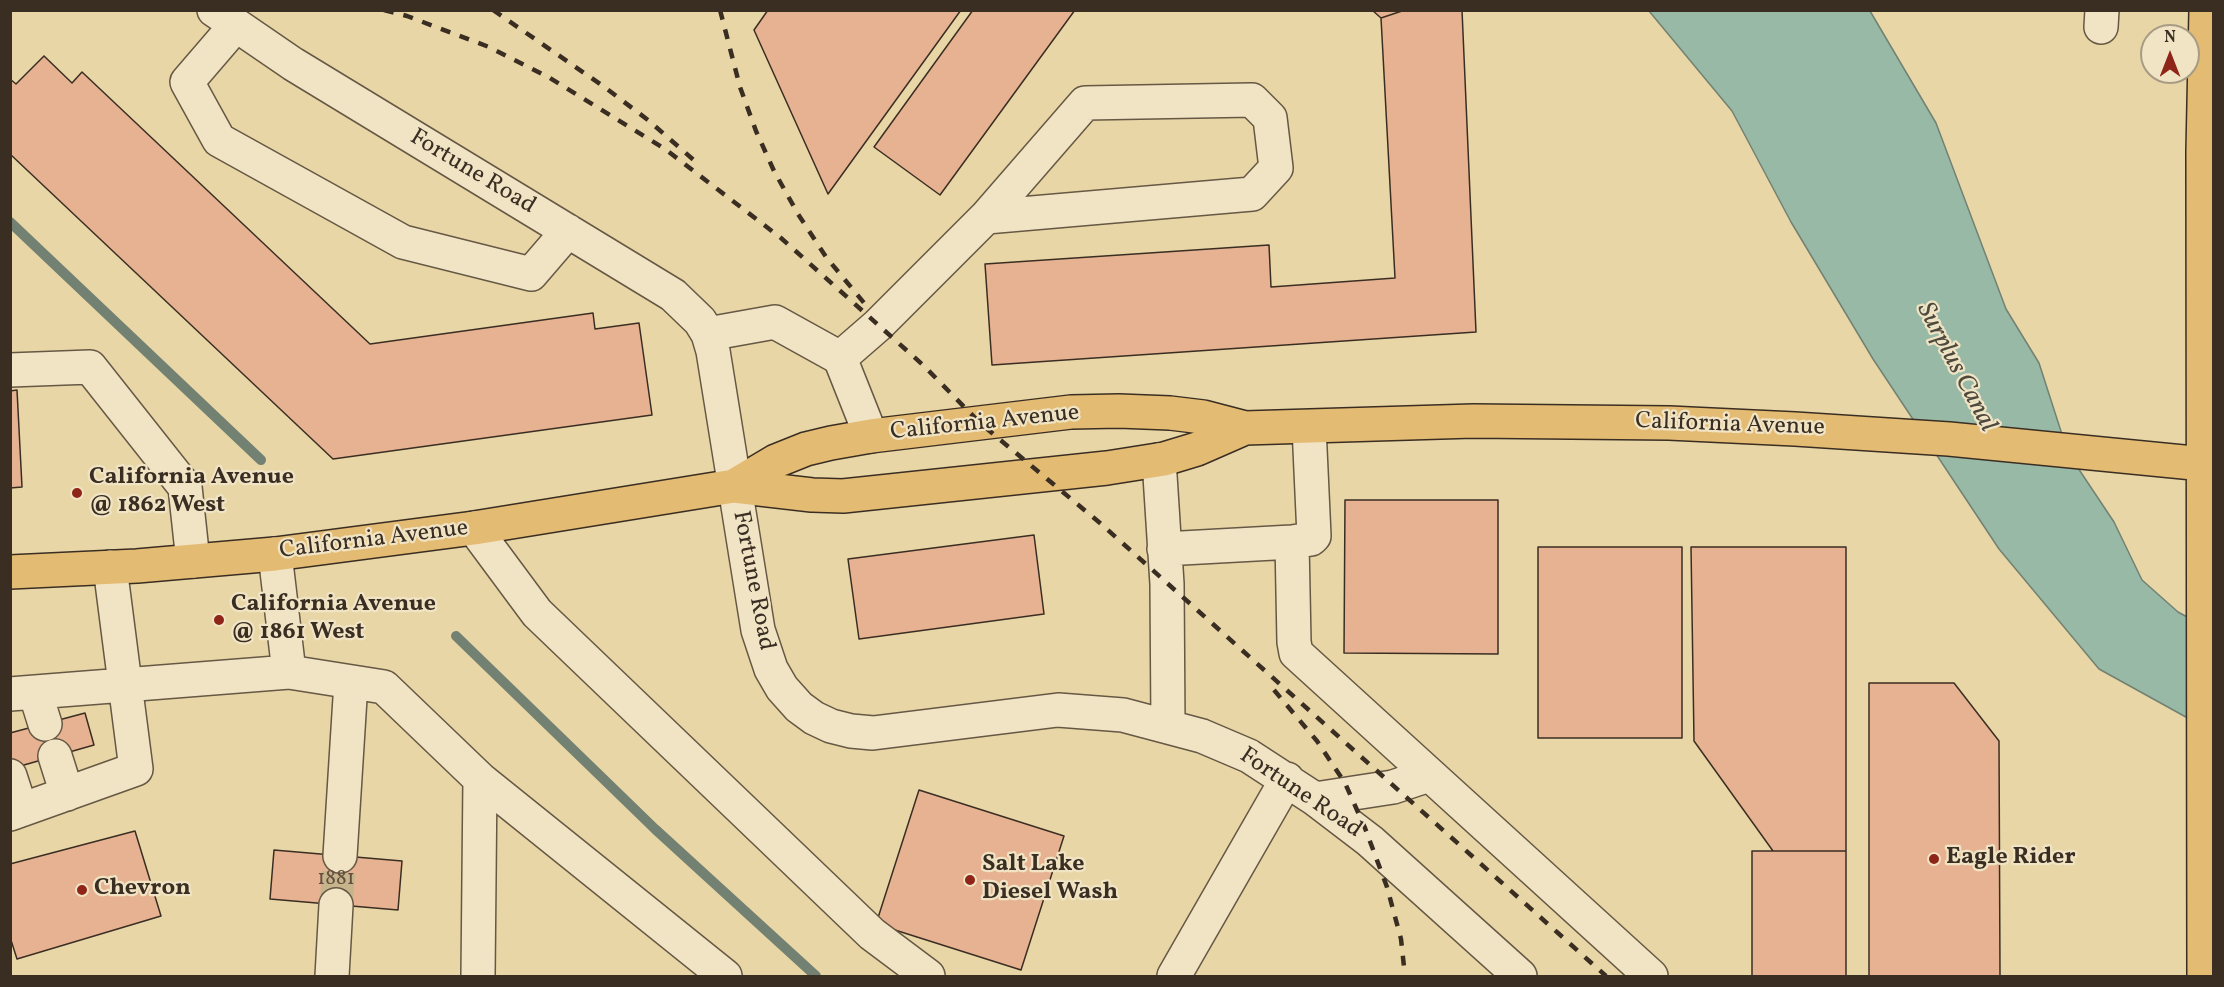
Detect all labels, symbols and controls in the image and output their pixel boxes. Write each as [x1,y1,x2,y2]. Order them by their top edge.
north arrow [2140,24,2200,84]
text: N [2164,27,2176,49]
street label: Fortune Road [404,124,540,222]
water label: Surplus Canal [1908,298,2002,438]
street label: California Avenue [889,400,1081,448]
street label: California Avenue [1635,408,1825,444]
place label: California Avenue @ 1862 West [89,465,294,521]
marker: California Avenue @ 1862 West [70,486,84,500]
street label: Fortune Road [724,509,780,653]
street label: California Avenue [278,515,470,567]
place label: California Avenue @ 1861 West [231,592,436,648]
marker: California Avenue @ 1861 West [212,613,226,627]
street label: Fortune Road [1233,742,1367,846]
place label: Eagle Rider [1946,845,2076,873]
place label: Salt Lake Diesel Wash [982,852,1118,908]
marker: Eagle Rider [1927,852,1941,866]
house number: 1881 [317,867,355,893]
marker: Salt Lake Diesel Wash [963,873,977,887]
place label: Chevron [94,876,191,904]
marker: Chevron [75,883,89,897]

